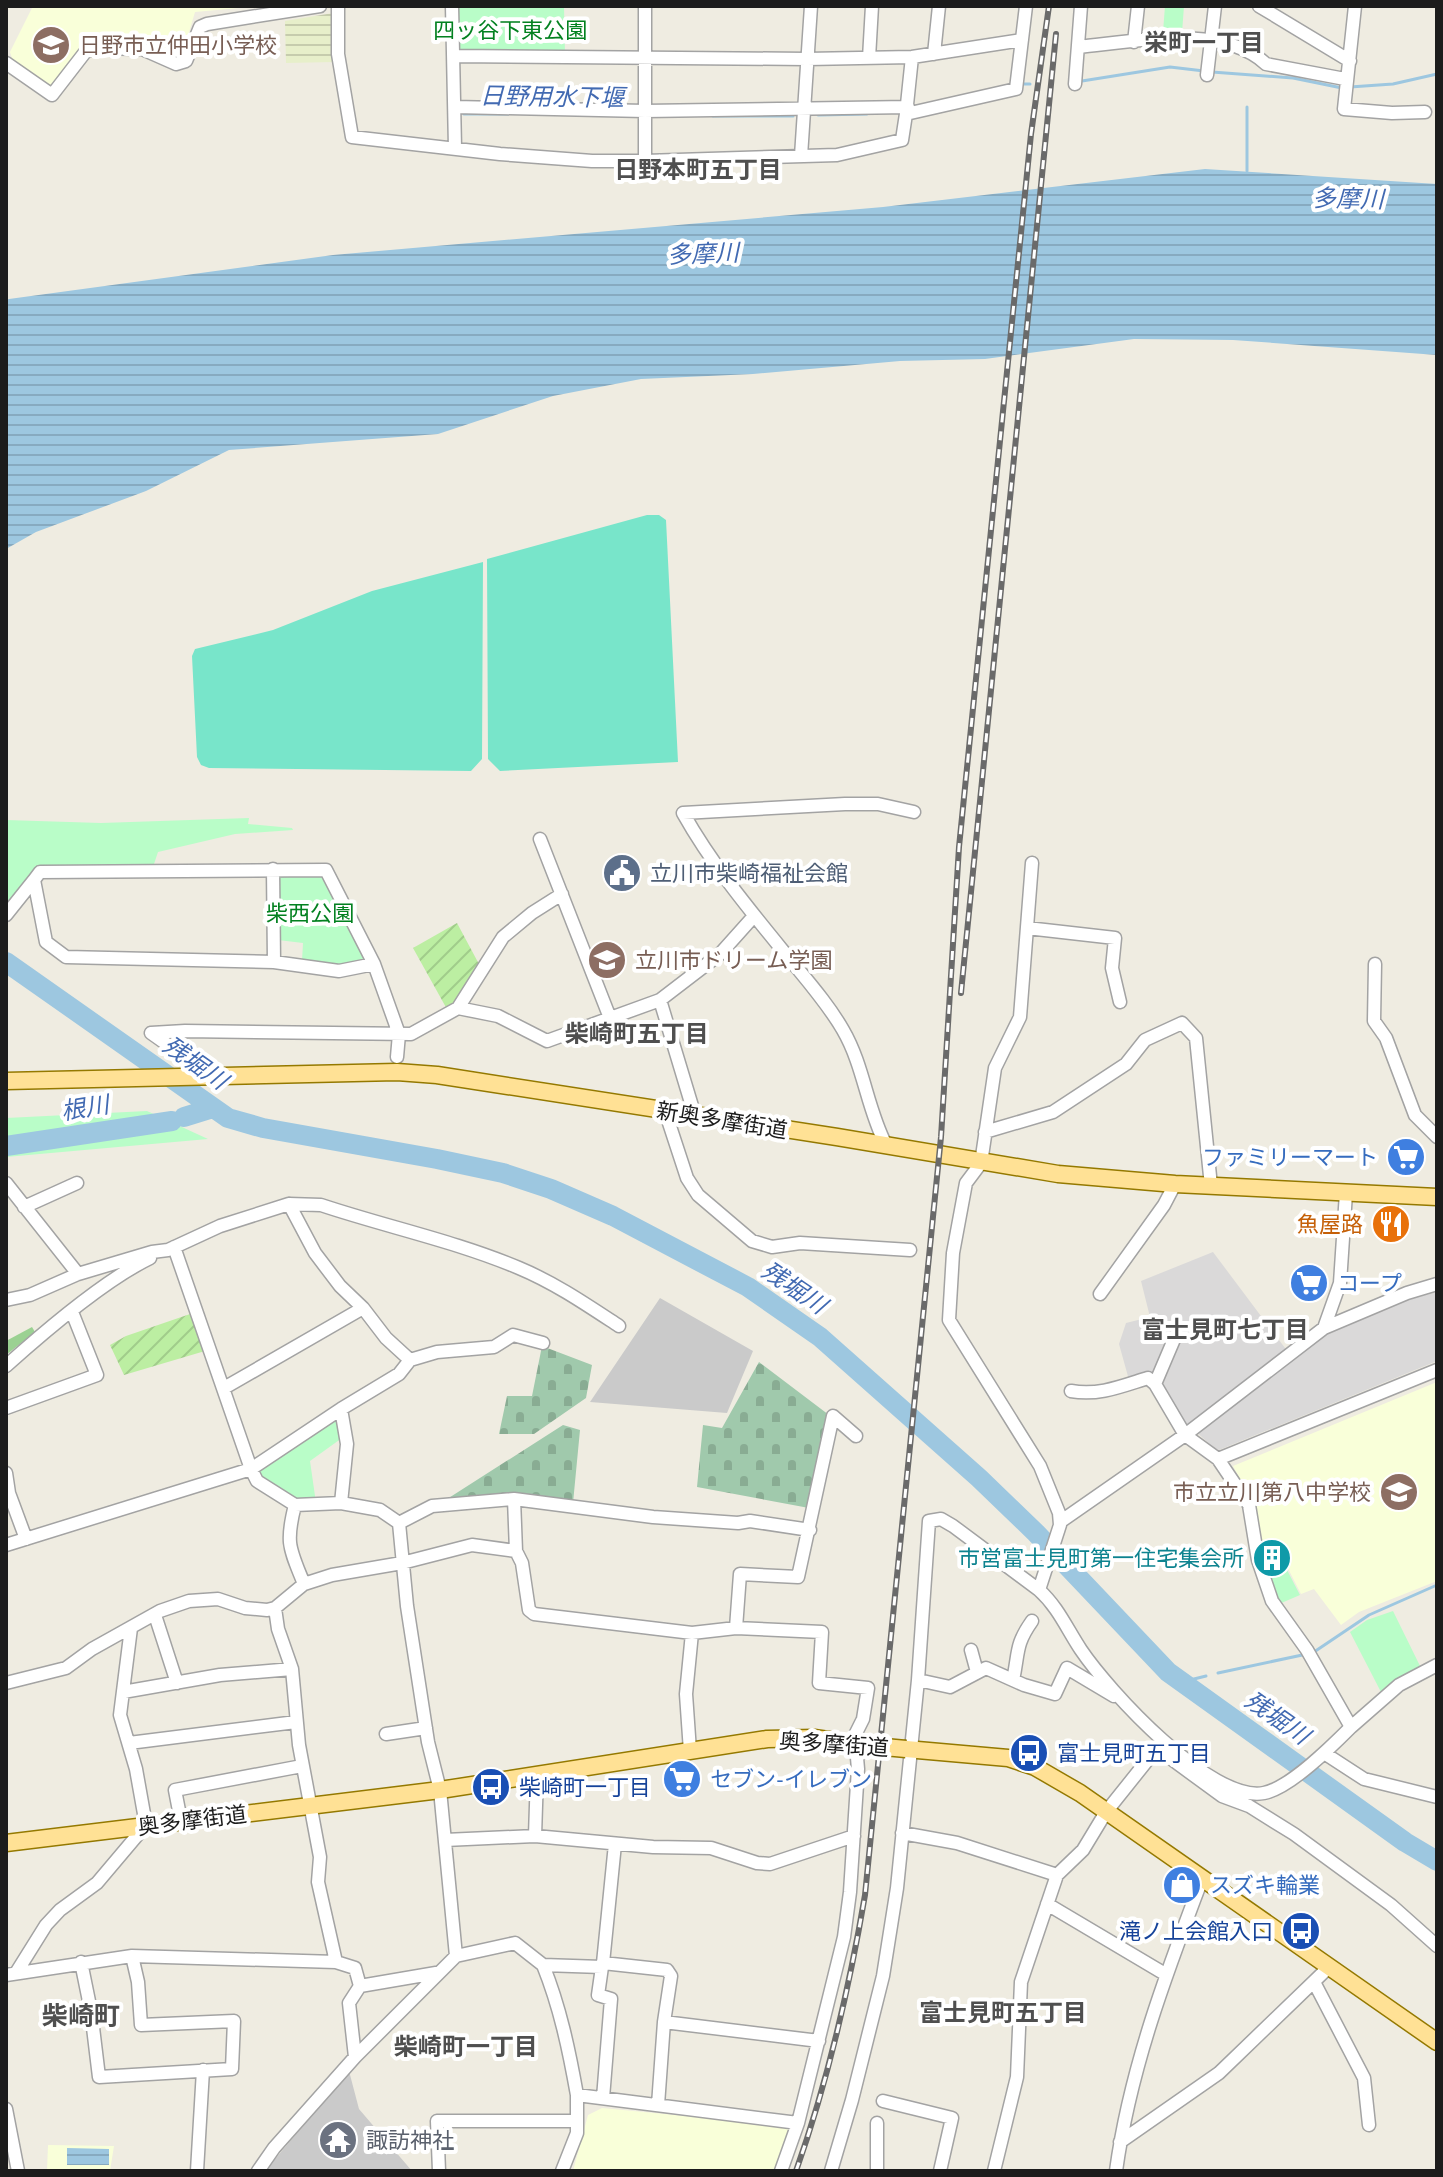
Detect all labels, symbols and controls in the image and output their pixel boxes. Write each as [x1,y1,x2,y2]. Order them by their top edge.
park label: 四ッ谷下東公園 [433,16,587,44]
school or university icon: 日野市立仲田小学校 [30,24,72,66]
district label: 栄町一丁目 [1144,27,1264,58]
place label: 日野市立仲田小学校 [79,31,277,59]
water label: 日野用水下堰 [480,80,628,113]
district label: 日野本町五丁目 [614,154,782,185]
water label: 多摩川 [1312,182,1387,215]
water label: 多摩川 [666,237,742,270]
public building icon: 立川市柴崎福祉会館 [601,852,643,894]
place label: 立川市柴崎福祉会館 [650,859,848,887]
park label: 柴西公園 [266,899,354,927]
school or university icon: 立川市ドリーム学園 [586,939,628,981]
place label: 立川市ドリーム学園 [635,946,832,974]
district label: 柴崎町五丁目 [565,1018,709,1049]
water label: 残堀川 [157,1029,236,1098]
water label: 根川 [59,1088,114,1127]
street label: 新奥多摩街道 [655,1096,789,1144]
supermarket icon: ファミリーマート [1385,1136,1427,1178]
place label: ファミリーマート [1202,1143,1378,1171]
restaurant icon: 魚屋路 [1370,1203,1412,1245]
place label: 魚屋路 [1297,1210,1363,1238]
water label: 残堀川 [756,1255,835,1322]
supermarket icon: コープ [1288,1262,1330,1304]
place label: コープ [1337,1269,1402,1297]
district label: 富士見町七丁目 [1141,1314,1309,1345]
school or university icon: 市立立川第八中学校 [1378,1471,1420,1513]
place label: 市立立川第八中学校 [1173,1478,1371,1506]
building icon: 市営富士見町第一住宅集会所 [1251,1537,1293,1579]
place label: 市営富士見町第一住宅集会所 [958,1544,1244,1572]
water label: 残堀川 [1239,1684,1318,1753]
street label: 奥多摩街道 [778,1726,890,1762]
bus stop icon: 富士見町五丁目 [1008,1732,1050,1774]
place label: 富士見町五丁目 [1057,1739,1211,1767]
supermarket icon: セブン-イレブン [661,1758,703,1800]
place label: セブン-イレブン [710,1765,872,1793]
bus stop icon: 柴崎町一丁目 [470,1766,512,1808]
place label: 柴崎町一丁目 [519,1773,651,1801]
street label: 奥多摩街道 [136,1799,248,1841]
shop icon: スズキ輪業 [1161,1864,1203,1906]
place label: スズキ輪業 [1210,1871,1320,1899]
bus stop icon: 滝ノ上会館入口 [1280,1910,1322,1952]
place label: 滝ノ上会館入口 [1119,1917,1273,1945]
district label: 富士見町五丁目 [919,1997,1087,2028]
district label: 柴崎町 [42,1999,120,2032]
district label: 柴崎町一丁目 [394,2031,538,2062]
temple icon: 諏訪神社 [317,2119,359,2161]
place label: 諏訪神社 [366,2126,454,2154]

